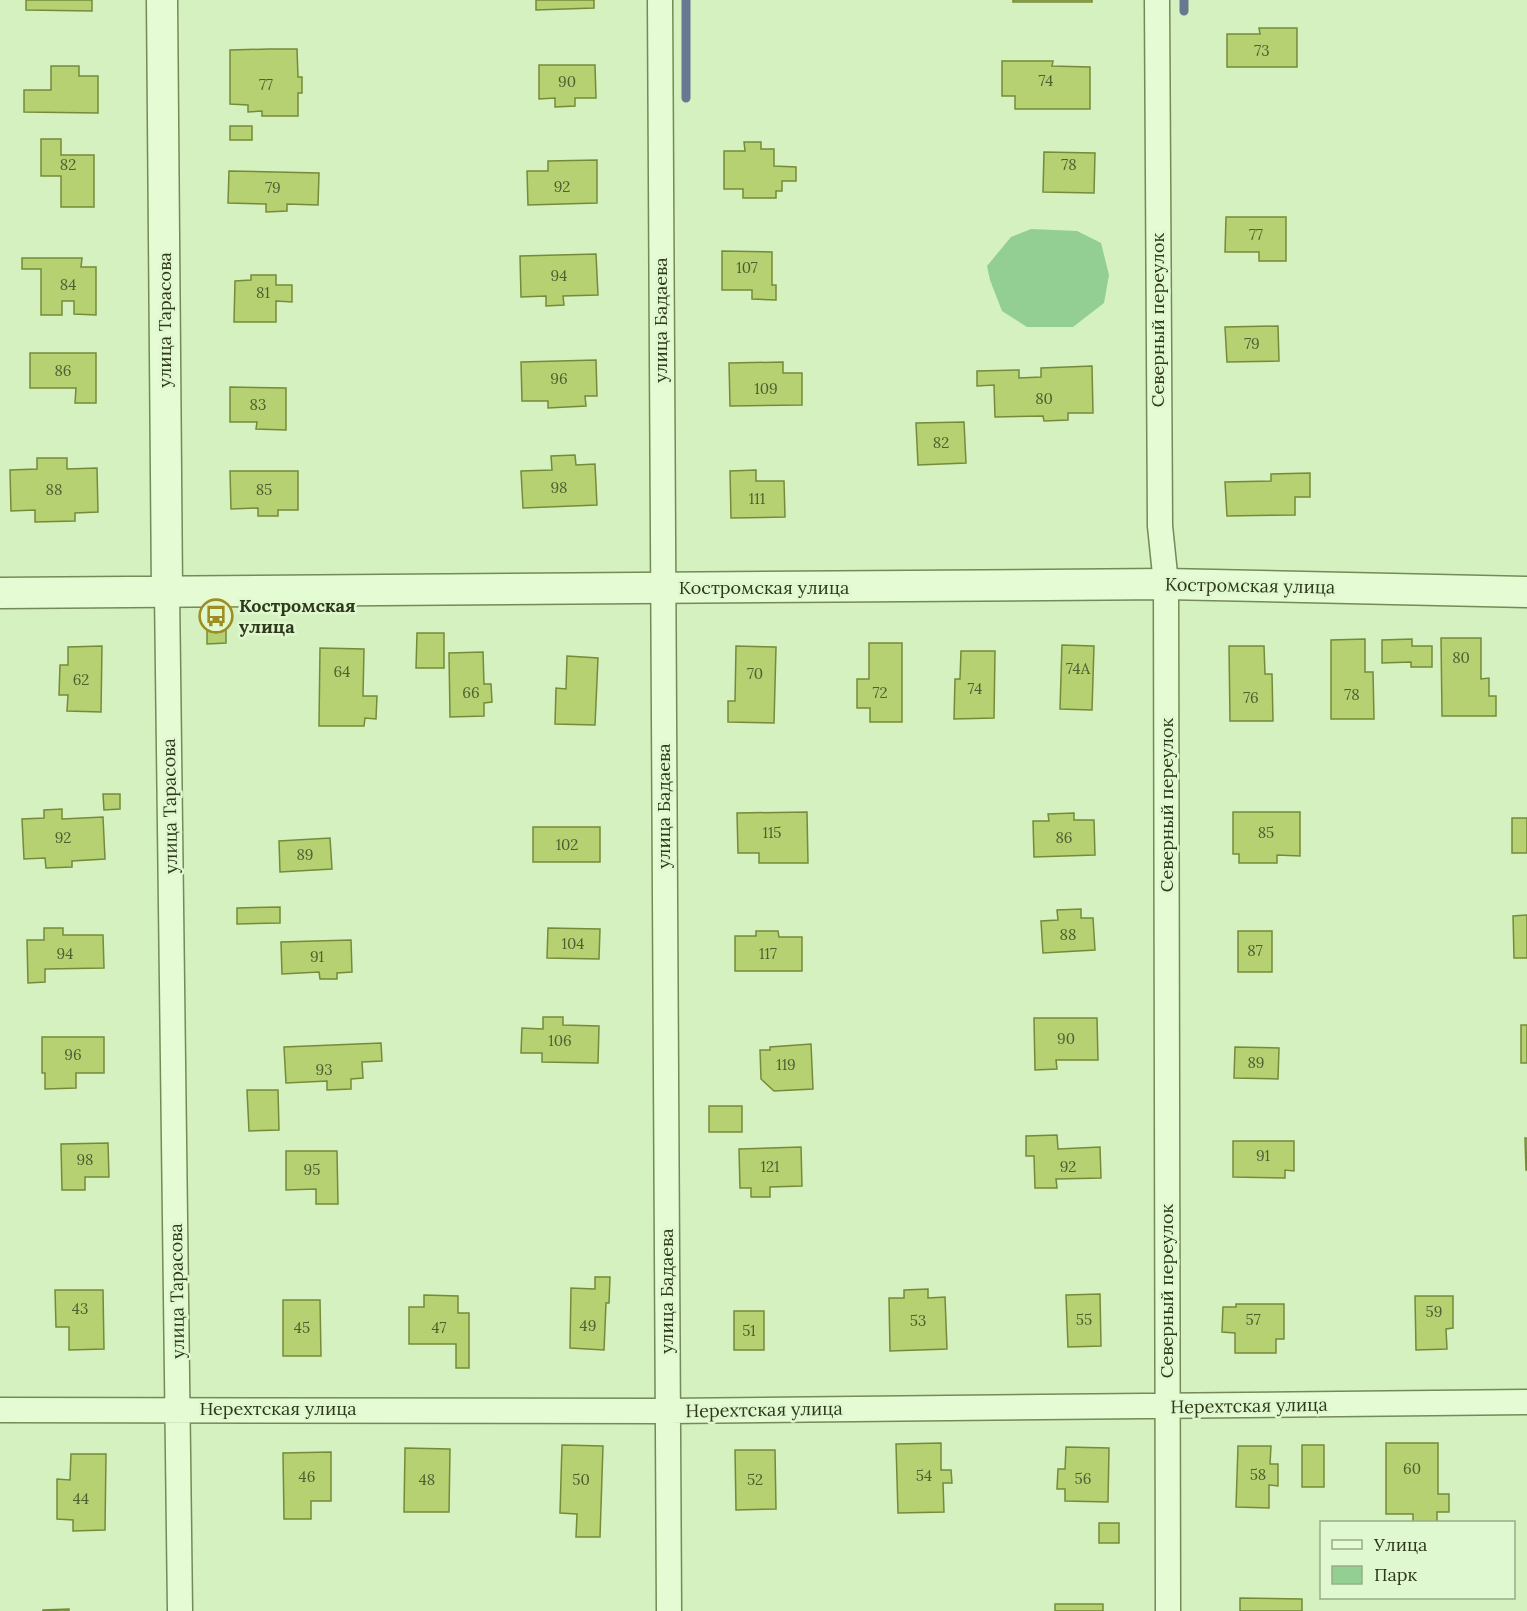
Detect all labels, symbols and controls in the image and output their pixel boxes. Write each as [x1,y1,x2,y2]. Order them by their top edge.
house number: 73 [1254,41,1270,60]
house number: 74 [1039,71,1053,90]
house number: 90 [558,72,576,91]
house number: 77 [259,75,273,94]
house number: 82 [60,155,76,174]
house number: 78 [1061,155,1077,174]
house number: 92 [554,177,570,196]
house number: 79 [265,178,281,197]
house number: 77 [1249,225,1263,244]
street label: Северный переулок [1146,232,1169,407]
street label: улица Тарасова [153,252,176,388]
street label: улица Бадаева [649,257,672,383]
house number: 107 [736,258,758,277]
house number: 94 [551,266,567,285]
house number: 84 [60,275,76,294]
house number: 81 [256,283,270,302]
house number: 79 [1244,334,1260,353]
house number: 86 [54,361,72,380]
house number: 96 [550,369,568,388]
house number: 109 [754,379,778,398]
house number: 80 [1035,389,1053,408]
house number: 83 [250,395,266,414]
house number: 82 [933,433,949,452]
house number: 98 [550,478,568,497]
house number: 88 [46,480,62,499]
house number: 85 [256,480,272,499]
house number: 111 [749,489,765,508]
street label: Костромская улица [1165,573,1335,598]
street label: Костромская улица [679,576,849,599]
place label: Костромская улица [239,594,356,638]
bus stop icon: Костромская улица [198,598,234,634]
house number: 80 [1452,648,1470,667]
house number: 74А [1066,659,1091,678]
house number: 64 [334,662,350,681]
house number: 70 [747,664,763,683]
house number: 62 [73,670,89,689]
house number: 74 [968,679,982,698]
house number: 66 [462,683,480,702]
house number: 72 [873,683,887,702]
house number: 78 [1344,685,1360,704]
house number: 76 [1243,688,1259,707]
street label: Северный переулок [1155,717,1178,892]
street label: улица Тарасова [157,738,182,874]
street label: улица Бадаева [652,743,675,869]
house number: 115 [762,823,782,842]
house number: 85 [1258,823,1274,842]
house number: 92 [55,828,71,847]
house number: 86 [1055,828,1073,847]
house number: 102 [556,835,578,854]
house number: 89 [297,845,314,864]
house number: 88 [1060,925,1076,944]
house number: 104 [562,934,584,953]
house number: 87 [1247,941,1263,960]
house number: 94 [57,944,73,963]
house number: 117 [759,944,777,963]
house number: 91 [310,947,324,966]
house number: 90 [1057,1029,1075,1048]
house number: 106 [548,1031,572,1050]
house number: 96 [64,1045,82,1064]
house number: 89 [1248,1053,1265,1072]
house number: 119 [776,1055,796,1074]
house number: 93 [315,1060,333,1079]
house number: 91 [1256,1146,1270,1165]
house number: 98 [76,1150,94,1169]
house number: 121 [761,1157,779,1176]
house number: 92 [1060,1157,1076,1176]
house number: 95 [304,1160,320,1179]
street label: Северный переулок [1155,1203,1178,1378]
street label: улица Тарасова [164,1223,189,1359]
street label: улица Бадаева [655,1228,678,1354]
house number: 43 [72,1299,88,1318]
house number: 59 [1426,1302,1442,1321]
house number: 55 [1076,1310,1092,1329]
house number: 57 [1245,1310,1261,1329]
house number: 53 [910,1311,926,1330]
house number: 49 [580,1316,596,1335]
house number: 45 [294,1318,310,1337]
house number: 47 [431,1318,447,1337]
house number: 51 [742,1321,756,1340]
street label: Нерехтская улица [1170,1393,1328,1418]
street label: Нерехтская улица [199,1397,357,1420]
street label: Нерехтская улица [685,1397,843,1422]
house number: 60 [1403,1459,1421,1478]
house number: 58 [1250,1465,1266,1484]
house number: 54 [916,1466,932,1485]
house number: 46 [299,1467,315,1486]
house number: 56 [1075,1469,1091,1488]
house number: 48 [419,1470,435,1489]
house number: 50 [572,1470,590,1489]
house number: 52 [747,1470,763,1489]
house number: 44 [73,1489,89,1508]
legend [1320,1521,1515,1599]
text: Улица [1373,1533,1427,1556]
text: Парк [1374,1563,1418,1586]

